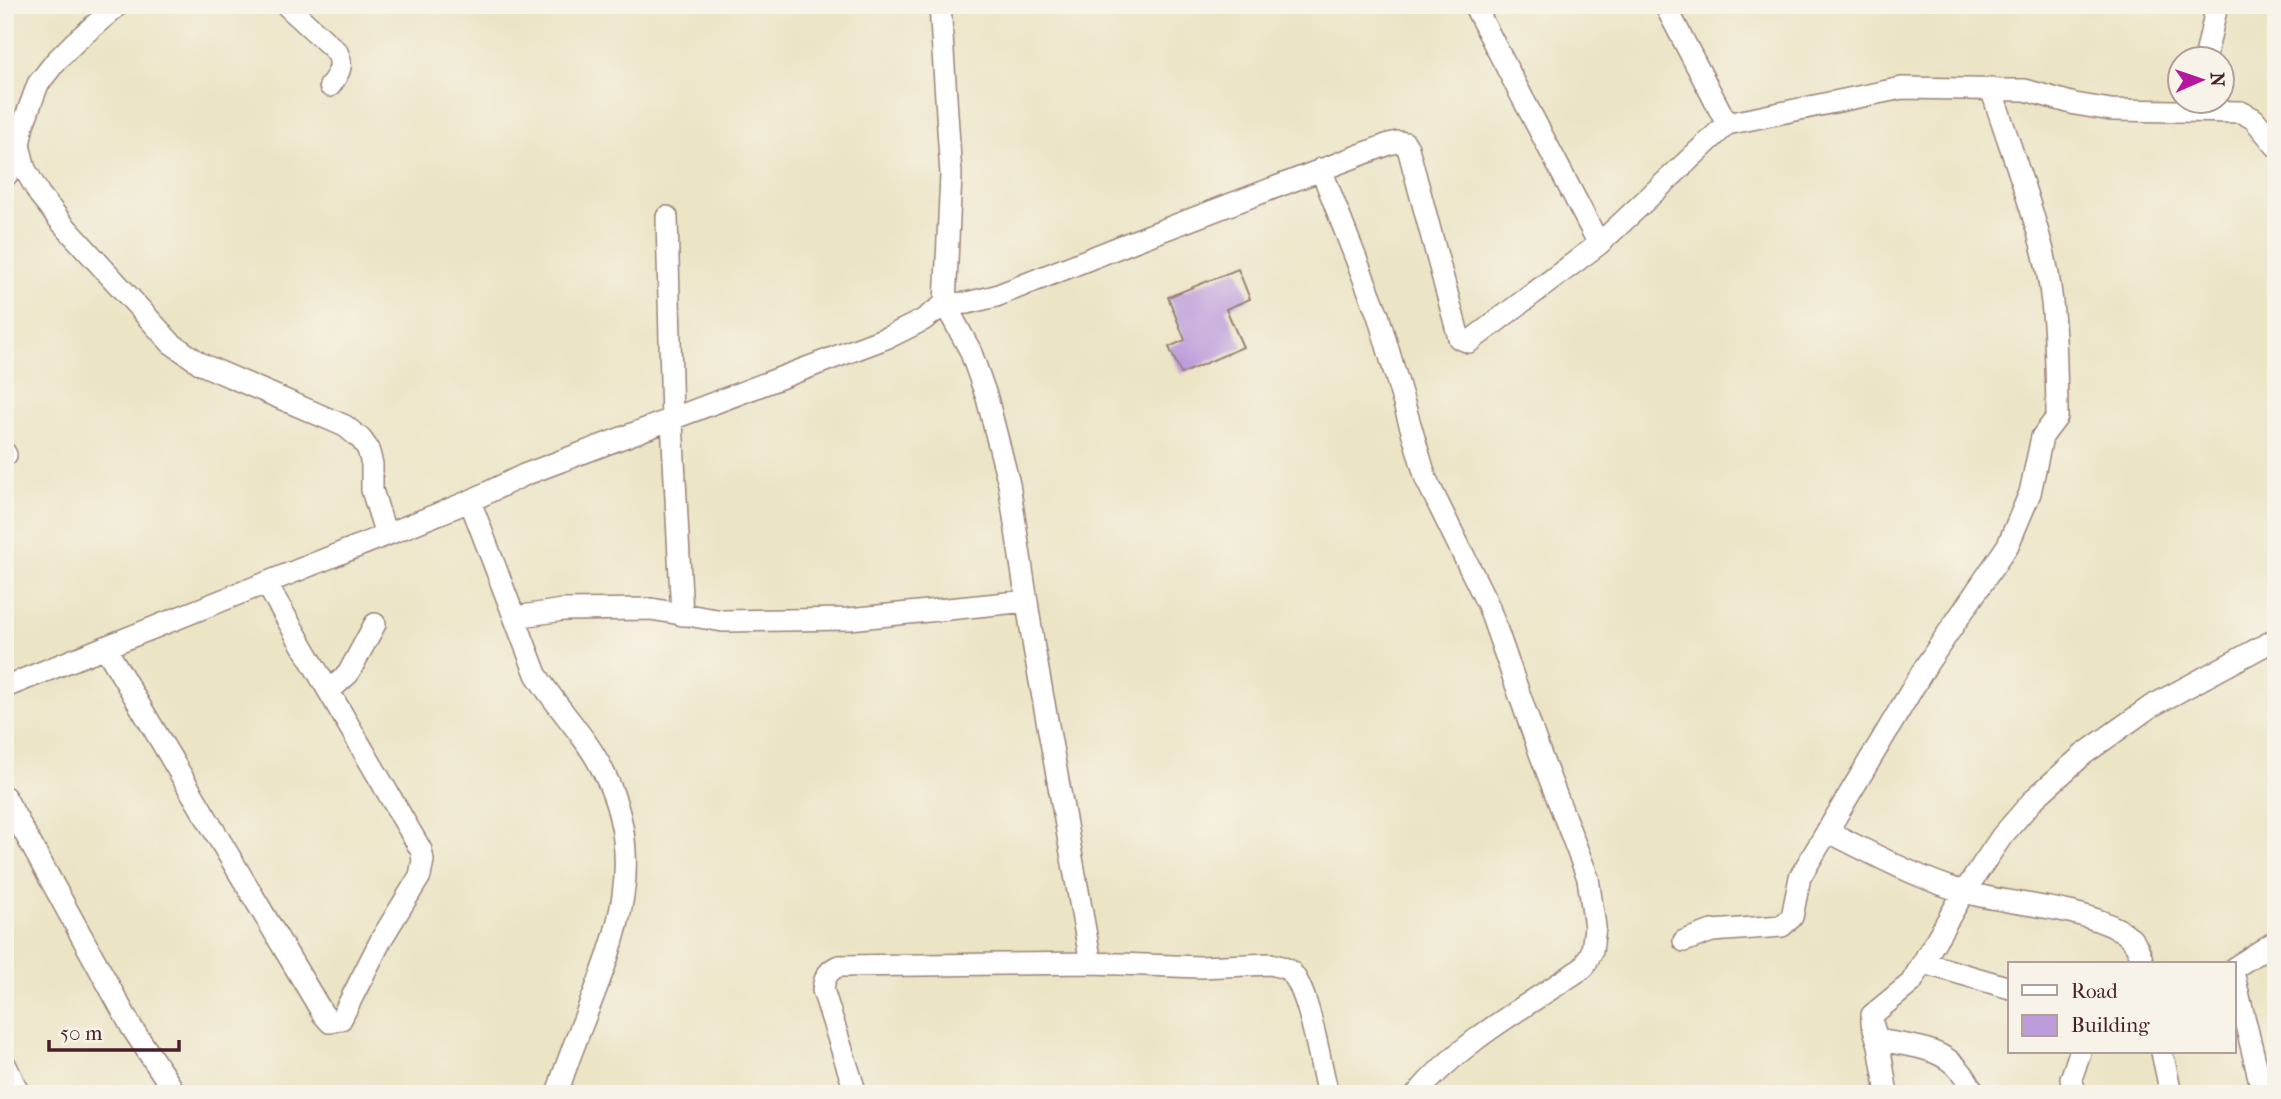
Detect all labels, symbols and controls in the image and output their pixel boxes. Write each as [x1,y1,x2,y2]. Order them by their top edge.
north arrow [2166,46,2236,116]
text: N [2206,72,2228,88]
legend [2008,962,2236,1054]
text: Road [2071,979,2118,1003]
scale bar [49,1008,178,1052]
text: Building [2071,1013,2150,1037]
text: 50 m [60,1021,103,1045]

